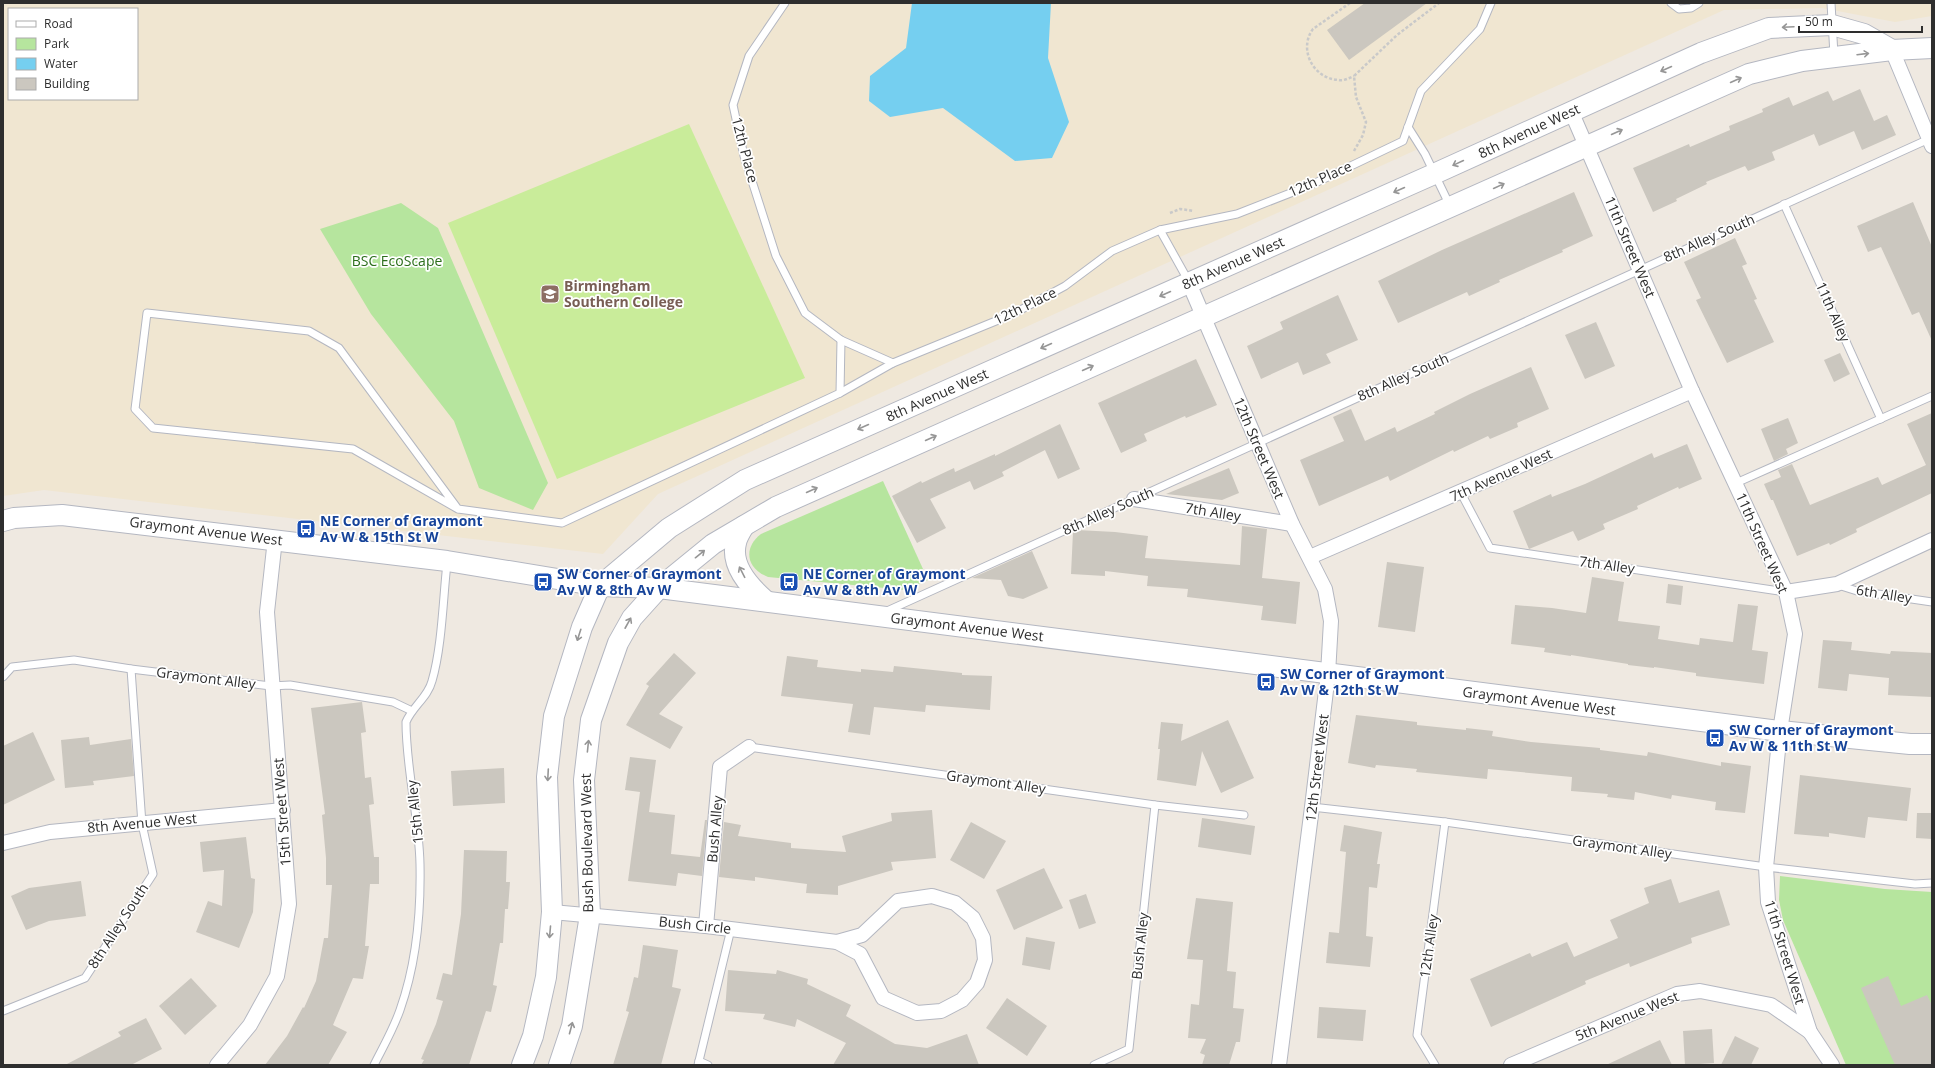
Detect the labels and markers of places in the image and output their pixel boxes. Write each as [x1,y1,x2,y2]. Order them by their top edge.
place label: Birmingham Southern College [564,276,683,311]
school or university icon: Birmingham Southern College [539,283,561,305]
place label: NE Corner of Graymont Av W & 15th St W [320,511,483,546]
bus stop icon: NE Corner of Graymont Av W & 15th St W [295,518,317,540]
place label: SW Corner of Graymont Av W & 8th Av W [557,564,722,599]
place label: NE Corner of Graymont Av W & 8th Av W [803,564,966,599]
bus stop icon: SW Corner of Graymont Av W & 8th Av W [532,571,554,593]
bus stop icon: NE Corner of Graymont Av W & 8th Av W [778,571,800,593]
place label: SW Corner of Graymont Av W & 12th St W [1280,664,1445,699]
bus stop icon: SW Corner of Graymont Av W & 12th St W [1255,671,1277,693]
place label: SW Corner of Graymont Av W & 11th St W [1729,720,1894,755]
bus stop icon: SW Corner of Graymont Av W & 11th St W [1704,727,1726,749]

